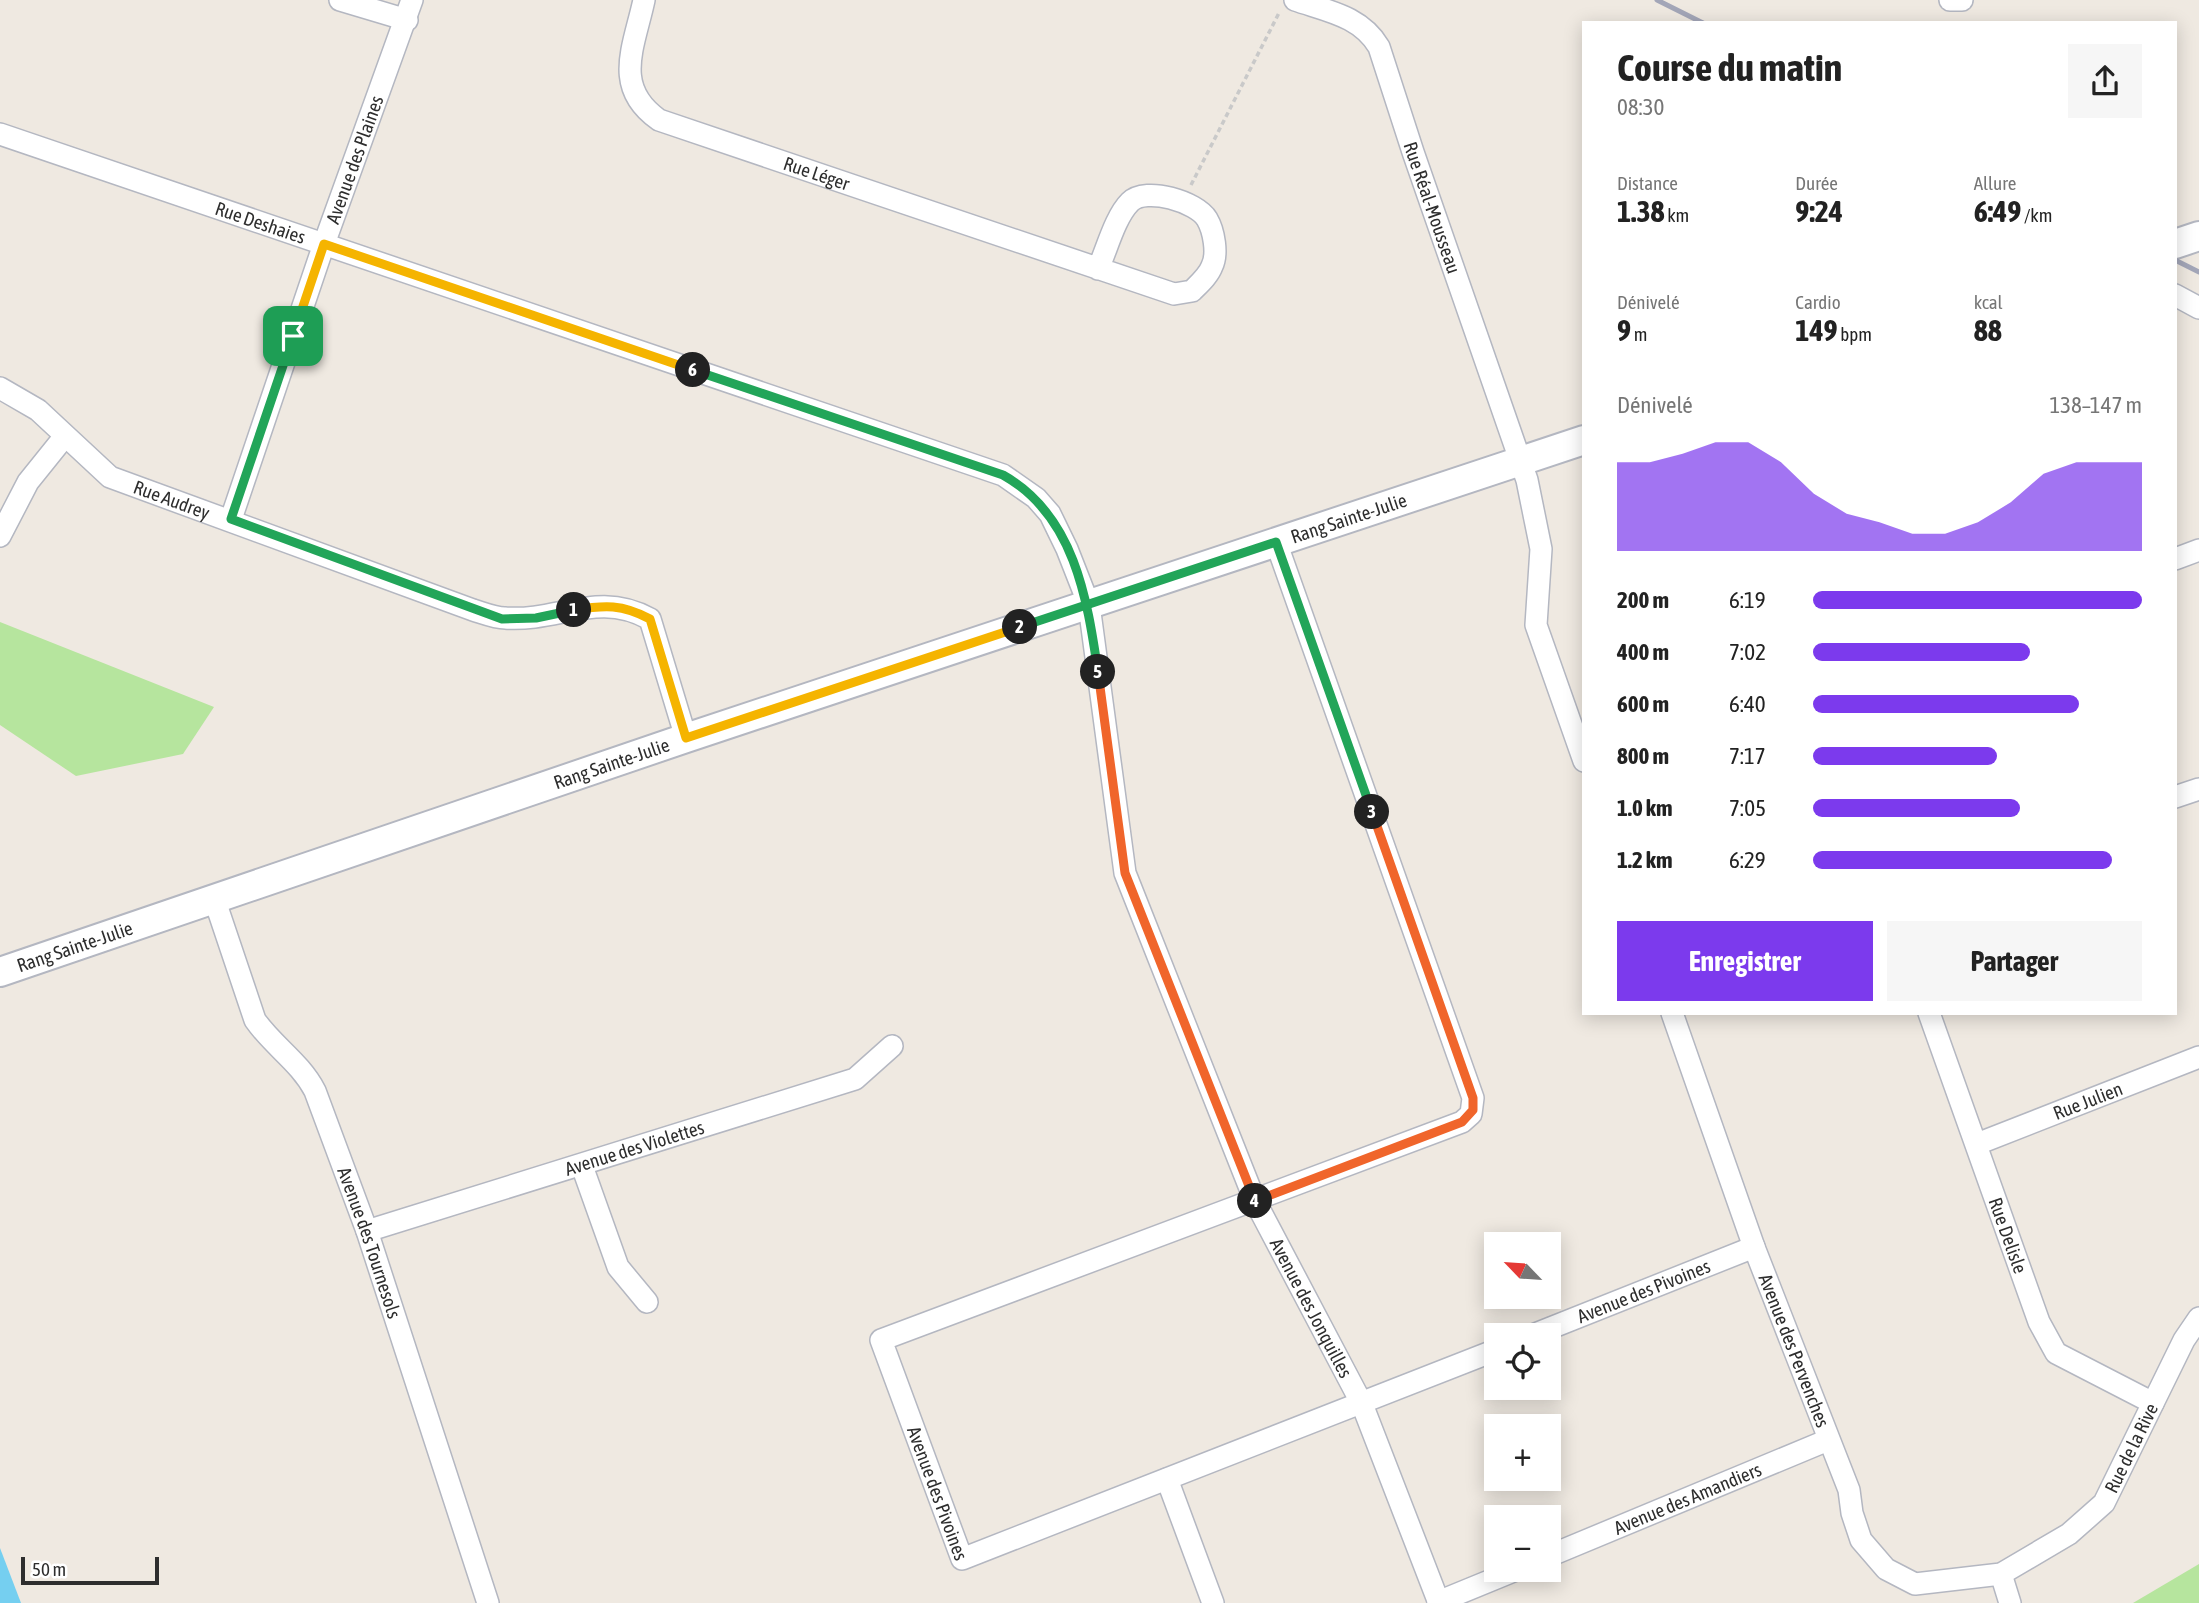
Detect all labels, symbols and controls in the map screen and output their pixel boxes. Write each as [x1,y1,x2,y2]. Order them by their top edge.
button: share [2068,44,2142,118]
text: Course du matin [1617,46,1842,89]
street label: Avenue des Plaines [321,92,388,227]
text: 08:30 [1617,94,1664,120]
street label: Rue Réal-Mousseau [1399,139,1465,276]
street label: Rue Léger [781,152,853,195]
text: Distance [1617,172,1678,194]
text: Durée [1795,172,1838,194]
text: Allure [1974,172,2016,194]
text: 1.38 [1617,194,1665,228]
text: 9:24 [1795,194,1843,228]
text: 6:49 [1974,194,2021,228]
street label: Rue Deshaies [212,197,309,248]
text: km [1665,204,1689,226]
text: /km [2021,204,2052,226]
text: Dénivelé [1617,291,1680,313]
text: Cardio [1795,291,1841,313]
text: kcal [1974,291,2003,313]
pin [263,306,323,366]
text: 9 [1617,313,1631,347]
text: 149 [1795,313,1838,347]
text: 88 [1974,313,2002,347]
icon: arrive [274,317,312,355]
text: m [1631,323,1647,345]
text: bpm [1838,323,1872,345]
pin: 6 [676,352,710,388]
text: 6 [688,358,697,380]
text: Dénivelé [1617,392,1693,418]
text: 138–147 m [2049,392,2142,418]
street label: Rue Audrey [131,476,213,524]
street label: Rang Sainte-Julie [1288,489,1409,548]
text: 200 m [1617,587,1669,613]
text: 6:19 [1729,587,1766,613]
pin: 1 [556,592,592,628]
text: 1 [569,598,578,620]
pin: 2 [1002,610,1038,644]
text: 2 [1015,615,1024,637]
text: 400 m [1617,639,1669,665]
text: 7:02 [1729,639,1766,665]
pin: 5 [1080,654,1116,690]
text: 5 [1093,660,1102,682]
text: 600 m [1617,691,1669,717]
text: 6:40 [1729,691,1766,717]
street label: Rang Sainte-Julie [551,734,672,793]
text: 800 m [1617,743,1669,769]
text: 7:17 [1729,743,1766,769]
pin: 3 [1354,794,1390,830]
text: 1.0 km [1617,795,1673,821]
text: 7:05 [1729,795,1766,821]
text: 3 [1367,800,1376,822]
text: 1.2 km [1617,847,1673,873]
text: 6:29 [1729,847,1766,873]
street label: Rang Sainte-Julie [14,917,136,976]
button: Enregistrer [1617,921,1873,1001]
button: Partager [1887,921,2142,1001]
street label: Rue Julien [2050,1077,2126,1124]
street label: Avenue des Violettes [562,1116,707,1180]
street label: Avenue des Tournesols [333,1164,406,1321]
pin: 4 [1238,1184,1272,1218]
text: 4 [1250,1189,1259,1211]
street label: Rue Delisle [1985,1194,2032,1276]
north arrow [1484,1232,1561,1309]
map controls [1484,1232,1561,1582]
street label: Avenue des Jonquilles [1266,1234,1357,1382]
street label: Avenue des Pivoines [1574,1255,1713,1327]
street label: Avenue des Pervenches [1755,1271,1834,1430]
button: locate [1484,1323,1561,1400]
street label: Rue de la Rive [2100,1400,2162,1496]
button: + [1484,1414,1561,1491]
street label: Avenue des Pivoines [903,1423,973,1564]
street label: Avenue des Amandiers [1610,1458,1765,1539]
button: − [1484,1505,1561,1582]
scale bar [21,1554,159,1586]
text: 50 m [32,1558,66,1580]

